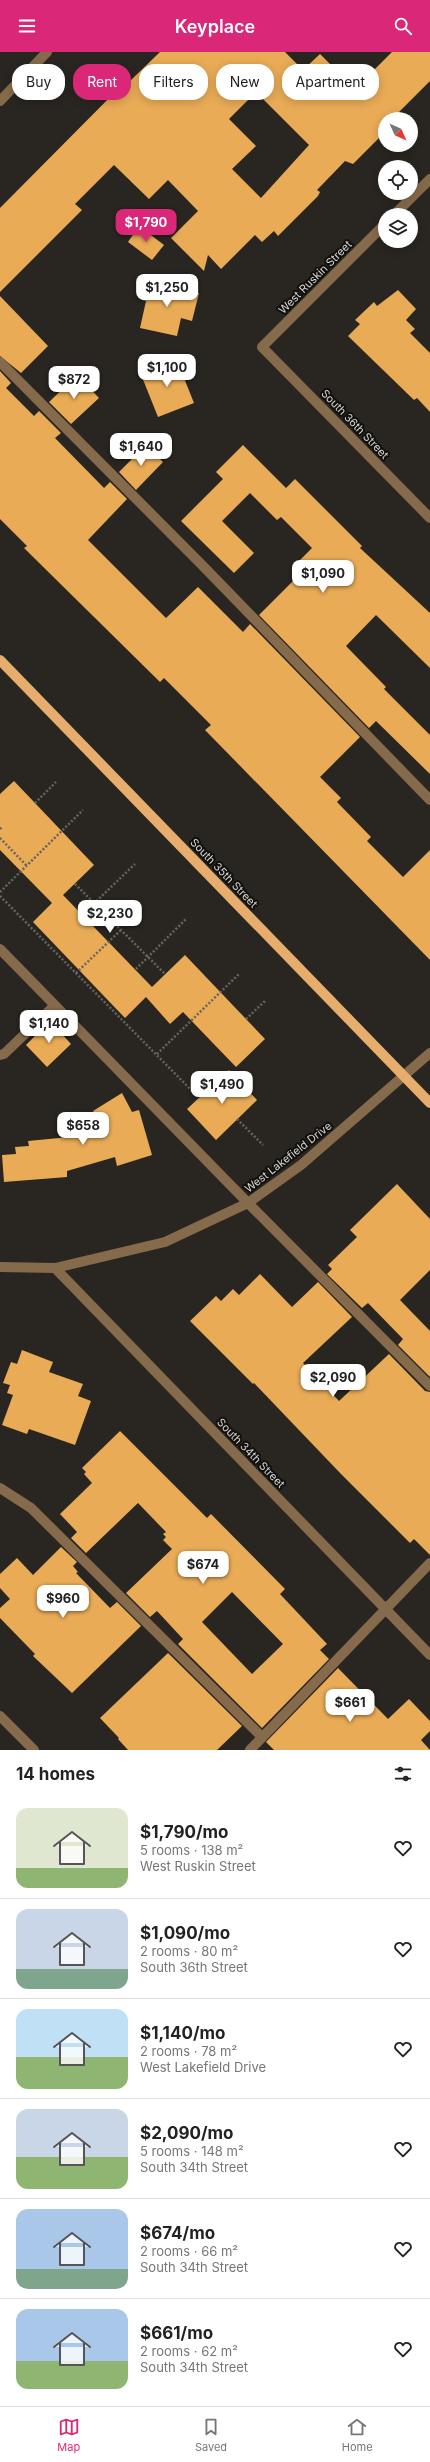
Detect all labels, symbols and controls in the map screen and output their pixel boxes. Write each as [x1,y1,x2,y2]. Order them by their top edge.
icon: menu [16,15,38,37]
icon: search [392,15,414,37]
text: Keyplace [175,16,255,37]
chip: Buy [12,64,65,100]
chip: Rent [73,64,131,100]
chip: Filters [139,64,208,100]
chip: New [216,64,274,100]
chip: Apartment [282,64,379,100]
north arrow [378,112,418,152]
map controls [378,112,418,248]
button: locate [378,160,418,200]
button: layers [378,208,418,248]
pin: $1,790 [113,209,179,243]
text: $1,790 [125,214,167,230]
street label: West Ruskin Street [275,237,355,317]
pin: $1,250 [134,274,200,308]
text: $1,250 [145,279,189,295]
pin: $1,100 [134,354,200,388]
text: $1,100 [147,359,187,375]
pin: $872 [50,366,98,400]
text: $872 [58,371,90,387]
street label: South 36th Street [318,386,392,462]
pin: $1,640 [108,433,174,467]
text: $1,640 [119,438,163,454]
pin: $1,090 [290,560,356,594]
text: $1,090 [301,565,345,581]
street label: South 35th Street [187,835,261,911]
pin: $2,230 [77,900,143,934]
text: $2,230 [87,905,133,921]
pin: $1,140 [16,1010,82,1044]
text: $1,140 [29,1015,69,1031]
pin: $1,490 [189,1071,255,1105]
text: $1,490 [200,1076,244,1092]
pin: $658 [59,1112,107,1146]
text: $658 [66,1117,100,1133]
street label: West Lakefield Drive [242,1119,334,1195]
pin: $2,090 [300,1364,366,1398]
text: $2,090 [310,1369,356,1385]
street label: South 34th Street [214,1415,288,1491]
pin: $674 [179,1551,227,1585]
text: $674 [187,1556,219,1572]
pin: $960 [39,1585,87,1619]
text: $960 [46,1590,80,1606]
pin: $661 [326,1689,374,1723]
text: $661 [334,1694,366,1710]
icon: filters [392,1763,414,1785]
text: 14 homes [16,1764,95,1784]
text: $1,790/mo [140,1822,228,1842]
icon: home [48,1824,96,1872]
icon: heart [392,1837,414,1859]
text: 5 rooms · 138 m² [140,1842,243,1858]
text: West Ruskin Street [140,1858,256,1874]
text: $1,090/mo [140,1923,230,1943]
icon: home [48,1925,96,1973]
icon: heart [392,1938,414,1960]
text: 2 rooms · 80 m² [140,1943,238,1959]
text: South 36th Street [140,1959,248,1975]
text: $1,140/mo [140,2023,225,2043]
icon: home [48,2025,96,2073]
icon: heart [392,2038,414,2060]
text: 2 rooms · 78 m² [140,2043,237,2059]
text: West Lakefield Drive [140,2059,266,2075]
text: $2,090/mo [140,2123,234,2143]
icon: home [48,2125,96,2173]
icon: heart [392,2138,414,2160]
text: 5 rooms · 148 m² [140,2143,244,2159]
text: South 34th Street [140,2159,248,2175]
text: $674/mo [140,2223,215,2243]
icon: home [48,2225,96,2273]
icon: heart [392,2238,414,2260]
text: 2 rooms · 66 m² [140,2243,238,2259]
text: South 34th Street [140,2259,248,2275]
text: $661/mo [140,2323,213,2343]
icon: home [48,2325,96,2373]
icon: heart [392,2338,414,2360]
text: 2 rooms · 62 m² [140,2343,238,2359]
text: South 34th Street [140,2359,248,2375]
tab: Map [57,2416,80,2454]
tab: Saved [195,2416,227,2454]
tab: Home [342,2416,373,2454]

